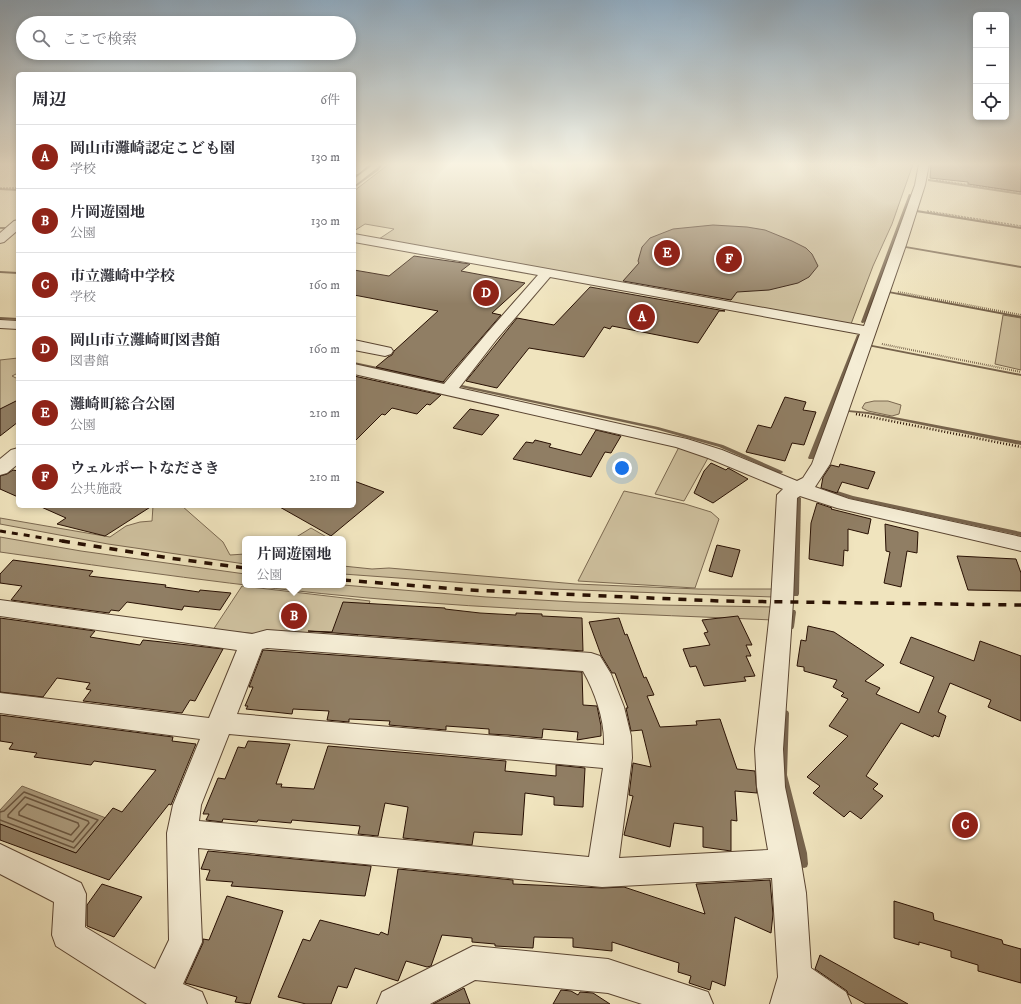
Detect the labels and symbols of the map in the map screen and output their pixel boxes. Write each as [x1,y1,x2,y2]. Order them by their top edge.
pin: E [654,238,680,268]
pin: F [716,244,742,274]
pin: D [473,278,499,308]
pin: A [629,302,655,332]
your location [612,458,632,478]
pin: B [281,601,307,631]
pin: C [952,810,978,840]

